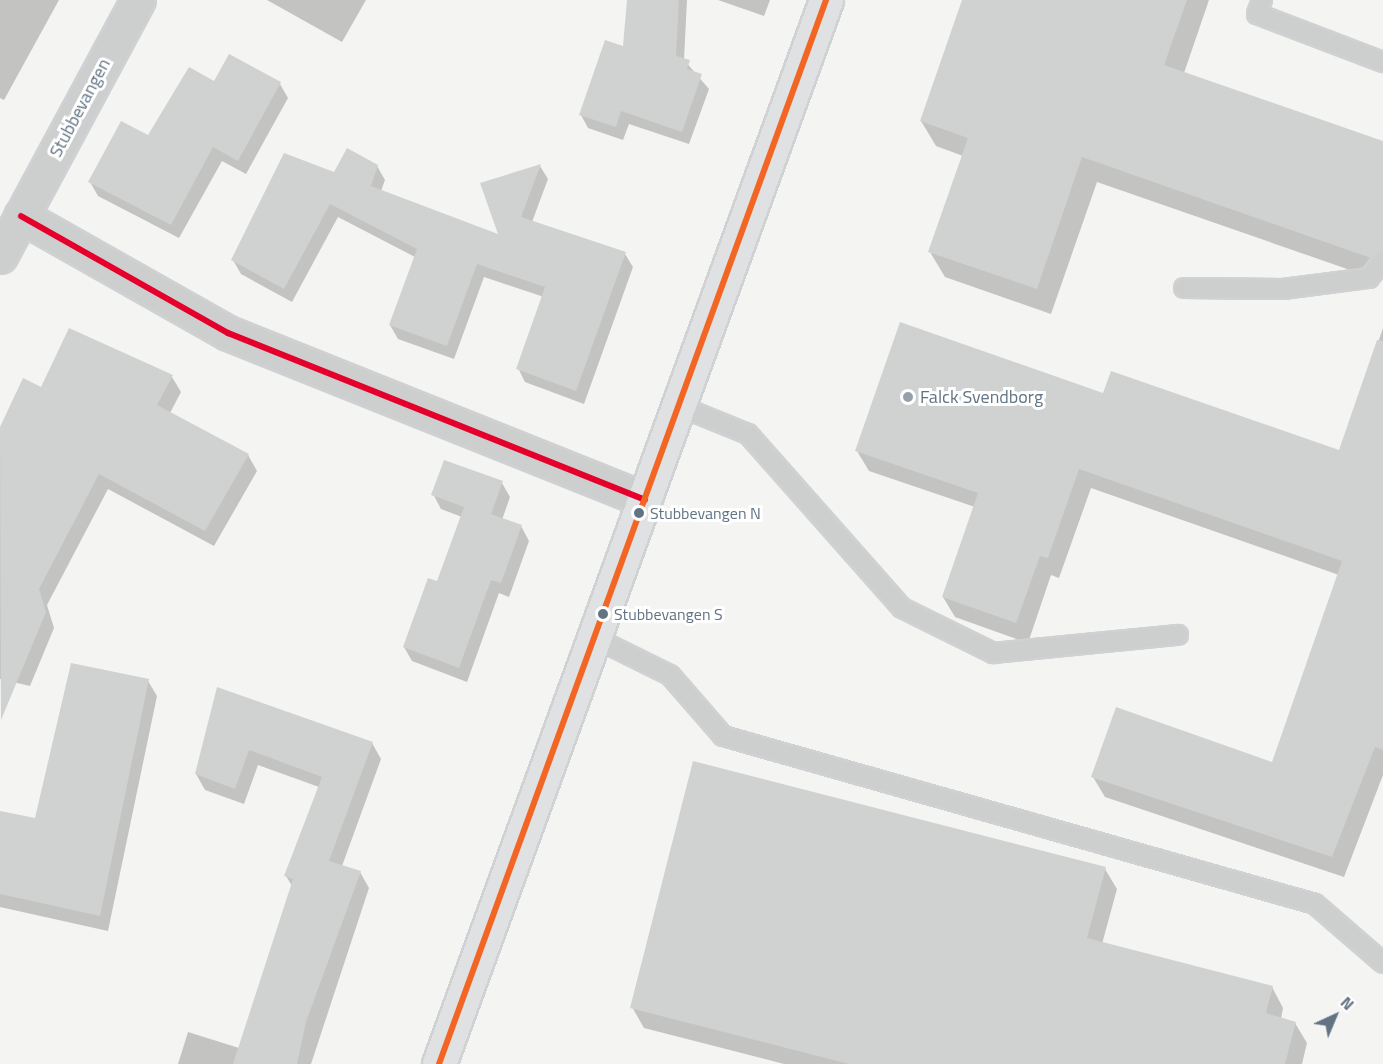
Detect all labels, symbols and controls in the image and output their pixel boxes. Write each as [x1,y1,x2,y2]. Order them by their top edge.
street label: Stubbevangen [45,55,115,161]
place label: Falck Svendborg [920,386,1043,408]
marker: Falck Svendborg [901,390,915,404]
place label: Stubbevangen N [650,503,761,523]
marker: Stubbevangen N [633,507,645,519]
place label: Stubbevangen S [614,604,723,624]
marker: Stubbevangen S [597,608,609,620]
north arrow [1305,986,1365,1046]
text: N [1335,991,1360,1016]

